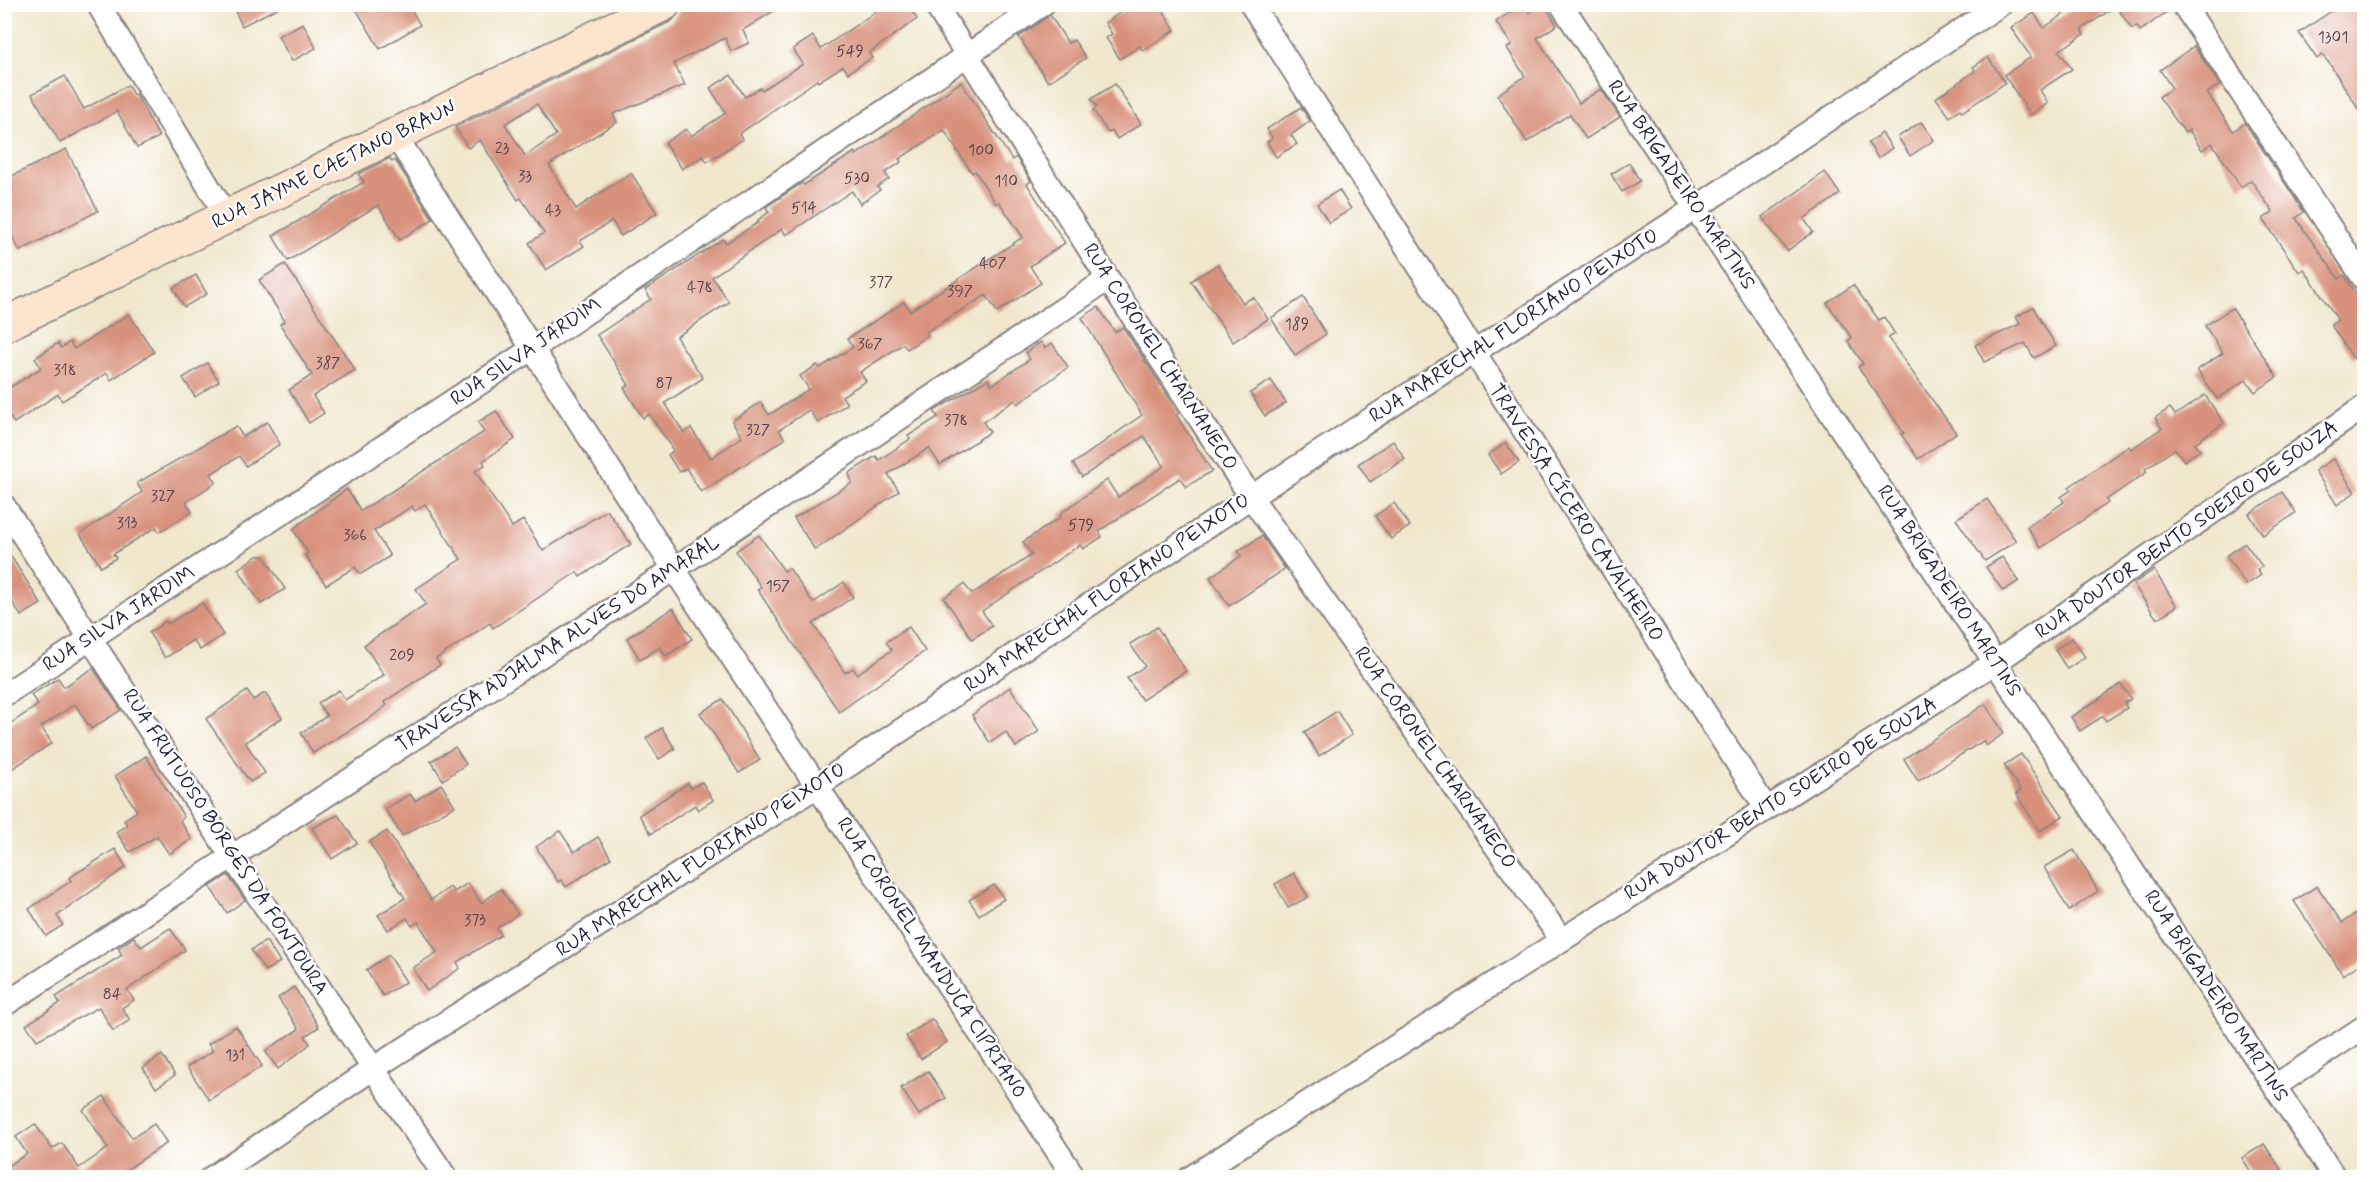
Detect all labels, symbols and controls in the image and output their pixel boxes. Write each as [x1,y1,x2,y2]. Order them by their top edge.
house number: 1301 [2318,27,2348,48]
house number: 549 [836,41,864,62]
street label: RUA BRIGADEIRO MARTINS [1601,75,1761,295]
street label: RUA JAYME CAETANO BRAUN [207,94,461,236]
house number: 23 [495,138,510,159]
house number: 100 [968,140,994,161]
house number: 33 [518,166,532,187]
house number: 530 [844,168,870,189]
house number: 110 [994,171,1018,192]
house number: 514 [791,198,817,219]
house number: 43 [545,200,561,221]
street label: RUA MARECHAL FLORIANO PEIXOTO [1364,222,1664,430]
street label: RUA CORONEL CHARNANECO [1076,238,1244,476]
house number: 407 [979,253,1007,274]
house number: 377 [869,272,893,293]
house number: 478 [687,277,713,298]
house number: 397 [947,281,973,302]
street label: RUA SILVA JARDIM [445,291,607,413]
house number: 189 [1285,314,1309,335]
house number: 367 [857,334,883,355]
house number: 387 [316,353,341,374]
house number: 318 [54,360,76,381]
house number: 87 [655,373,673,394]
street label: TRAVESSA CÍCERO CAVALHEIRO [1482,379,1670,647]
house number: 378 [944,410,968,431]
street label: RUA DOUTOR BENTO SOEIRO DE SOUZA [2030,414,2344,646]
house number: 327 [746,420,770,441]
street label: RUA BRIGADEIRO MARTINS [1870,480,2028,702]
house number: 327 [151,486,175,507]
street label: RUA MARECHAL FLORIANO PEIXOTO [959,487,1255,699]
house number: 313 [117,513,138,534]
house number: 579 [1068,515,1094,536]
house number: 366 [343,525,367,546]
street label: TRAVESSA ADJALMA ALVES DO AMARAL [391,529,725,759]
street label: RUA SILVA JARDIM [38,560,200,678]
house number: 157 [766,576,790,597]
street label: RUA CORONEL CHARNANECO [1348,641,1522,875]
house number: 209 [389,645,415,666]
street label: RUA FRUTUOSO BORGES DA FONTOURA [116,684,334,1000]
street label: RUA DOUTOR BENTO SOEIRO DE SOUZA [1619,691,1943,907]
street label: RUA MARECHAL FLORIANO PEIXOTO [551,756,851,964]
street label: RUA CORONEL MANDUCA CIPRIANO [830,812,1032,1104]
street label: RUA BRIGADEIRO MARTINS [2137,885,2295,1107]
house number: 373 [464,910,486,931]
house number: 84 [103,984,122,1005]
house number: 131 [225,1045,245,1066]

